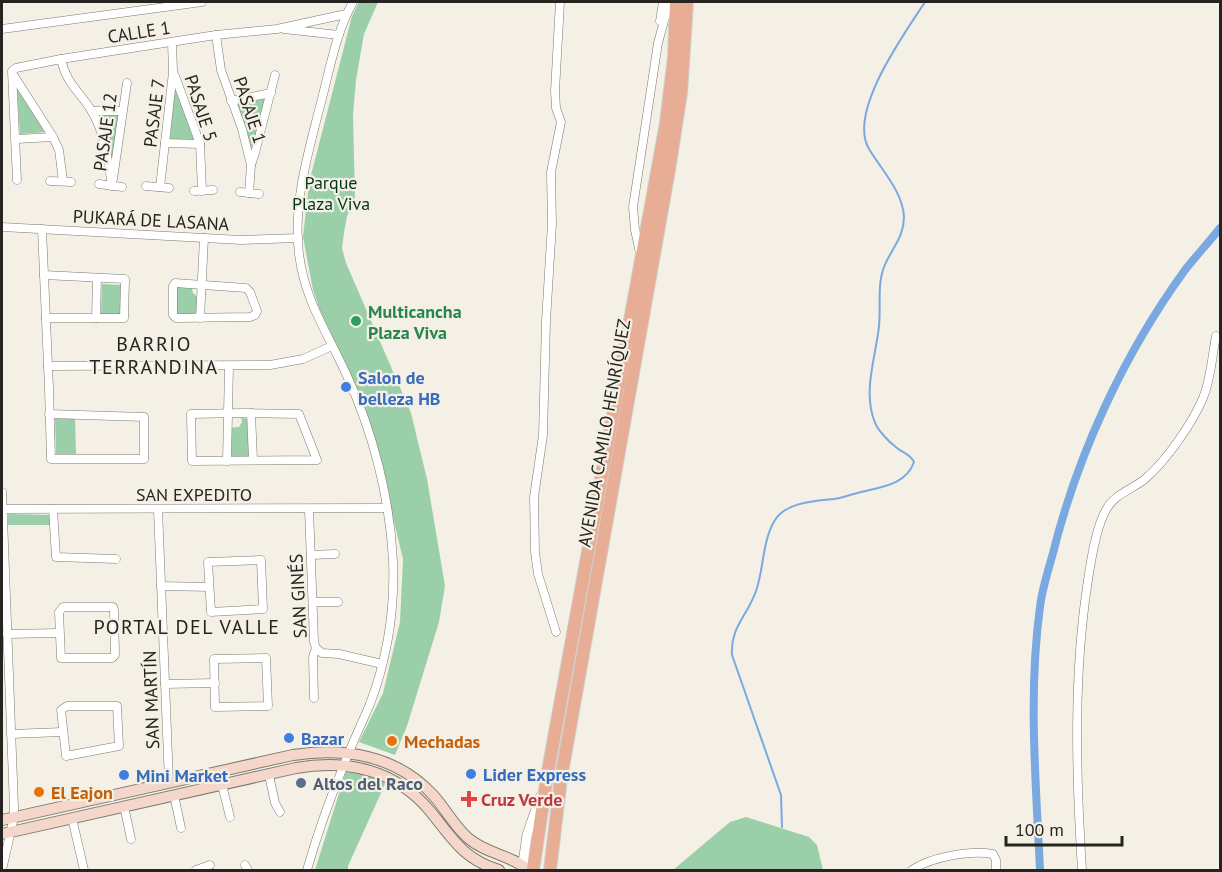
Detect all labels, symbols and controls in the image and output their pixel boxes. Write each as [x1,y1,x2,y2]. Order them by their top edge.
street label: CALLE 1 [106,16,172,48]
street label: PASAJE 5 [179,72,223,144]
street label: PASAJE 1 [228,74,272,146]
street label: PASAJE 7 [138,77,170,149]
street label: PASAJE 12 [88,91,122,173]
park label: Parque Plaza Viva [292,171,370,215]
street label: PUKARÁ DE LASANA [72,204,230,236]
place label: Multicancha Plaza Viva [368,300,462,344]
marker: Multicancha Plaza Viva [349,314,363,328]
street label: AVENIDA CAMILO HENRÍQUEZ [573,317,635,549]
district label: BARRIO TERRANDINA [89,331,219,380]
place label: Salon de belleza HB [358,366,441,410]
marker: Salon de belleza HB [339,380,353,394]
street label: SAN EXPEDITO [136,483,252,506]
street label: SAN GINÉS [284,553,312,639]
district label: PORTAL DEL VALLE [93,614,281,640]
street label: SAN MARTÍN [138,650,164,750]
place label: Bazar [301,727,345,750]
place label: Mechadas [404,730,481,753]
marker: Bazar [282,731,296,745]
marker: Mechadas [385,734,399,748]
place label: Lider Express [483,763,586,786]
place label: Mini Market [136,764,229,787]
marker: Lider Express [464,767,478,781]
marker: Mini Market [117,768,131,782]
place label: Altos del Raco [313,772,423,795]
marker: Altos del Raco [294,776,308,790]
place label: El Eajon [51,781,113,804]
marker: El Eajon [32,785,46,799]
place label: Cruz Verde [481,788,562,811]
marker: Cruz Verde [462,792,476,806]
scale bar [1006,809,1122,847]
text: 100 m [1015,818,1064,841]

